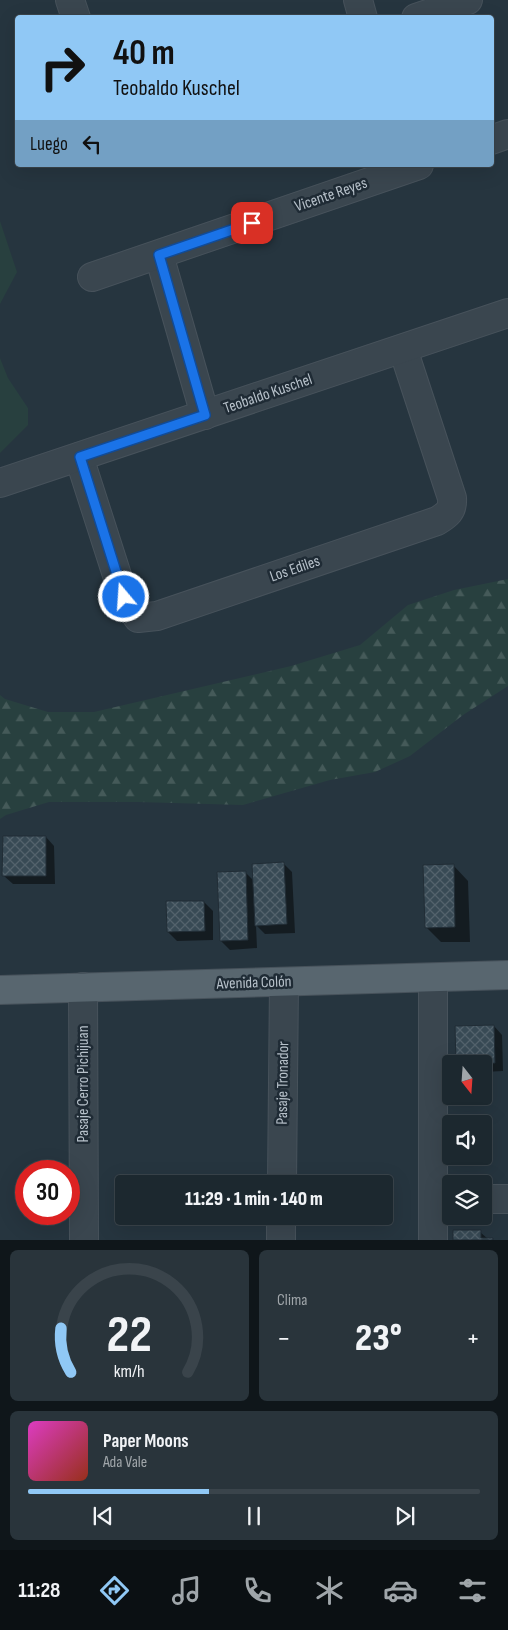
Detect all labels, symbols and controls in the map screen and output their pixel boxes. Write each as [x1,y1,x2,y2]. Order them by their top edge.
text: 40 m [113,32,175,75]
icon: right [30,35,95,100]
text: Teobaldo Kuschel [113,75,240,102]
icon: left [78,130,106,158]
text: Luego [30,133,68,156]
street label: Vicente Reyes [292,174,370,216]
pin [231,202,273,244]
icon: arrive [238,209,266,237]
street label: Teobaldo Kuschel [221,370,315,418]
street label: Los Ediles [267,551,323,586]
position arrow [97,570,149,622]
street label: Avenida Colón [215,972,292,994]
street label: Pasaje Cerro Pichijuan [74,1025,93,1143]
street label: Pasaje Tronador [273,1041,293,1125]
north arrow [442,1055,492,1105]
map controls [442,1055,492,1225]
button: sound [442,1115,492,1165]
speed limit sign: 30 [15,1160,80,1225]
button: layers [442,1175,492,1225]
text: 11:29 · 1 min · 140 m [185,1188,323,1211]
text: Clima [277,1291,307,1310]
text: 22 [107,1304,152,1367]
text: 23° [355,1316,402,1361]
text: − [277,1322,291,1355]
text: + [466,1322,480,1355]
text: km/h [114,1361,145,1382]
text: Paper Moons [103,1430,189,1453]
text: Ada Vale [103,1453,147,1472]
icon: previous [89,1502,117,1530]
icon: pause [240,1502,268,1530]
icon: next [391,1502,419,1530]
icon: directions [97,1573,132,1608]
icon: music [169,1573,204,1608]
icon: phone [240,1573,275,1608]
icon: climate [312,1573,347,1608]
icon: car [383,1573,418,1608]
icon: filters [455,1573,490,1608]
text: 11:28 [18,1577,60,1604]

